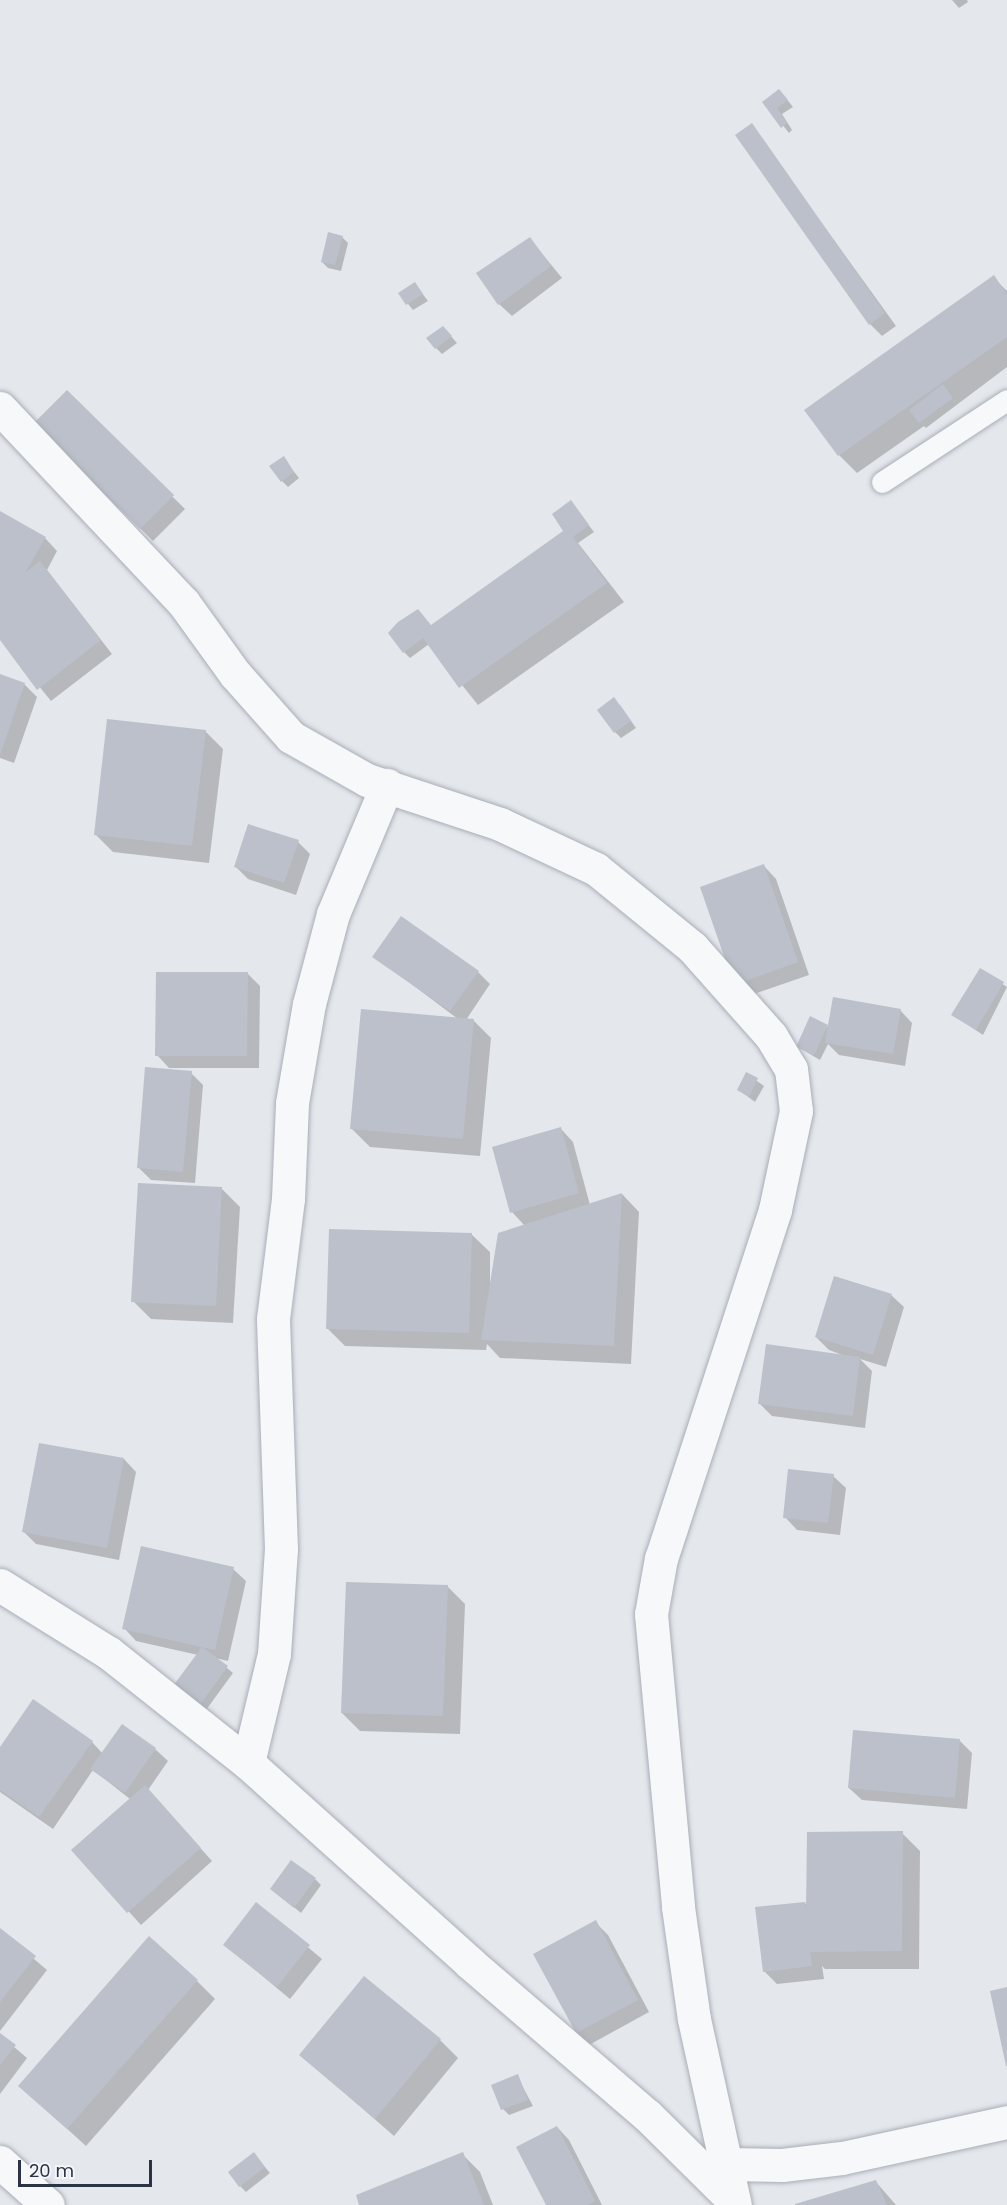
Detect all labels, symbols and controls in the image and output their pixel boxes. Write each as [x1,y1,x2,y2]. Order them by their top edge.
scale bar [21,2148,154,2186]
text: 20 m [29,2158,74,2183]

